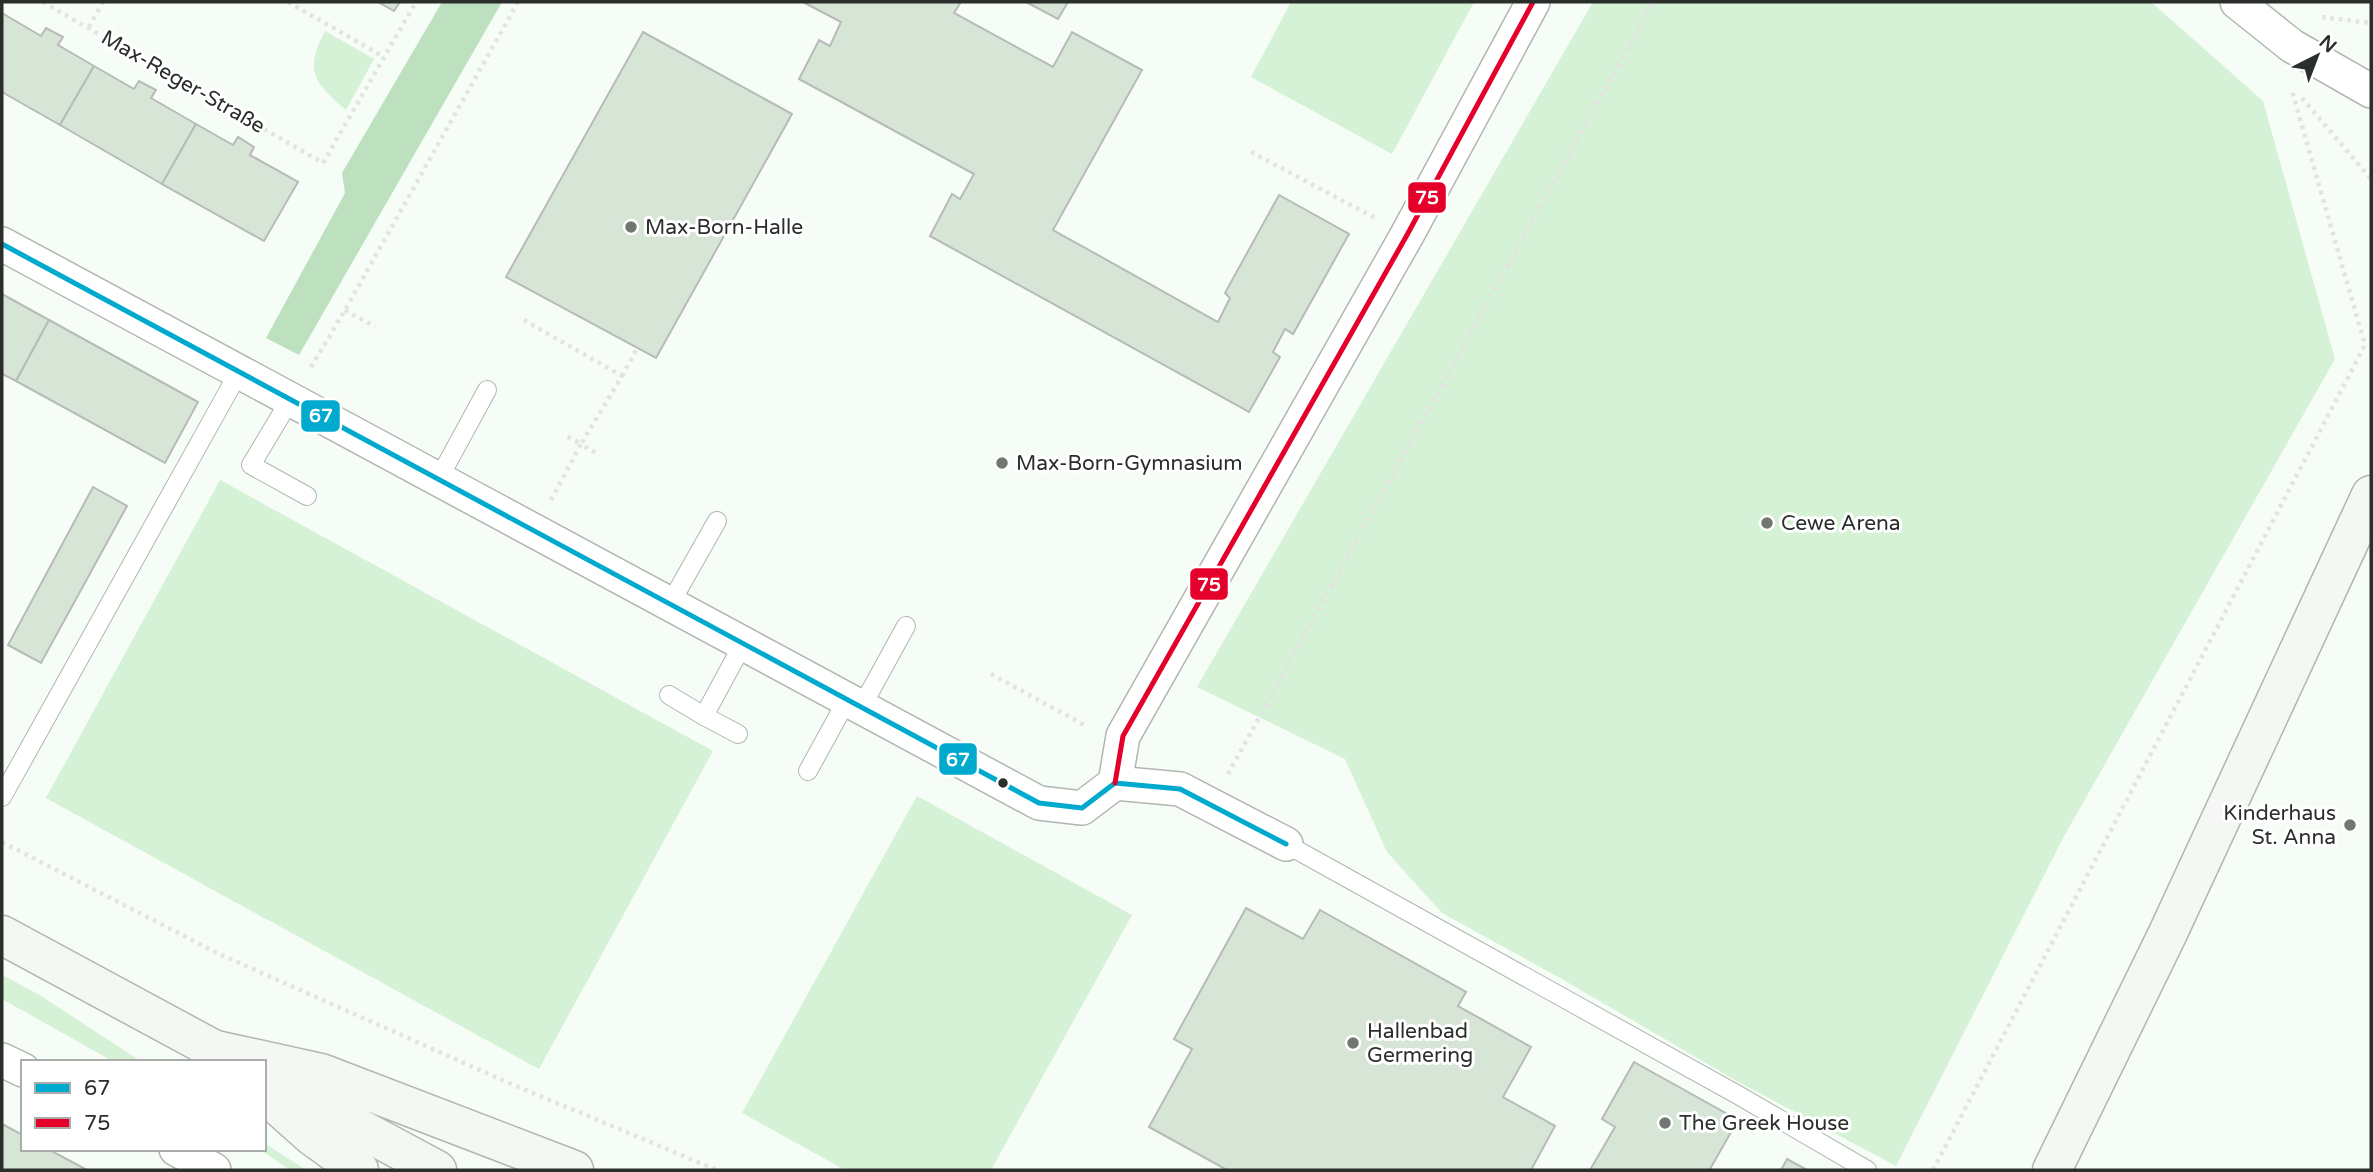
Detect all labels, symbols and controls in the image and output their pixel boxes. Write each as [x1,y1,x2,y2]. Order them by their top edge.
north arrow [2282,21,2352,91]
street label: Max-Reger-Straße [97,25,269,139]
text: N [2315,31,2341,57]
line badge: 75 [1407,181,1447,214]
text: 75 [1415,187,1439,209]
place label: Max-Born-Halle [645,215,803,240]
marker: Max-Born-Halle [623,219,639,235]
line badge: 67 [300,399,341,433]
text: 67 [309,405,333,427]
place label: Max-Born-Gymnasium [1016,451,1243,476]
marker: Max-Born-Gymnasium [994,455,1010,471]
place label: Cewe Arena [1781,511,1901,536]
marker: Cewe Arena [1759,515,1775,531]
line badge: 75 [1189,567,1229,601]
text: 75 [1197,574,1221,596]
line badge: 67 [938,742,978,776]
text: 67 [946,749,970,771]
unlabelled marker [996,776,1010,790]
place label: Kinderhaus St. Anna [2223,801,2336,850]
marker: Kinderhaus St. Anna [2342,817,2358,833]
place label: Hallenbad Germering [1367,1019,1473,1068]
marker: Hallenbad Germering [1345,1035,1361,1051]
legend [21,1060,266,1151]
text: 67 [84,1076,110,1101]
text: 75 [84,1111,110,1136]
place label: The Greek House [1679,1111,1849,1136]
marker: The Greek House [1657,1115,1673,1131]

